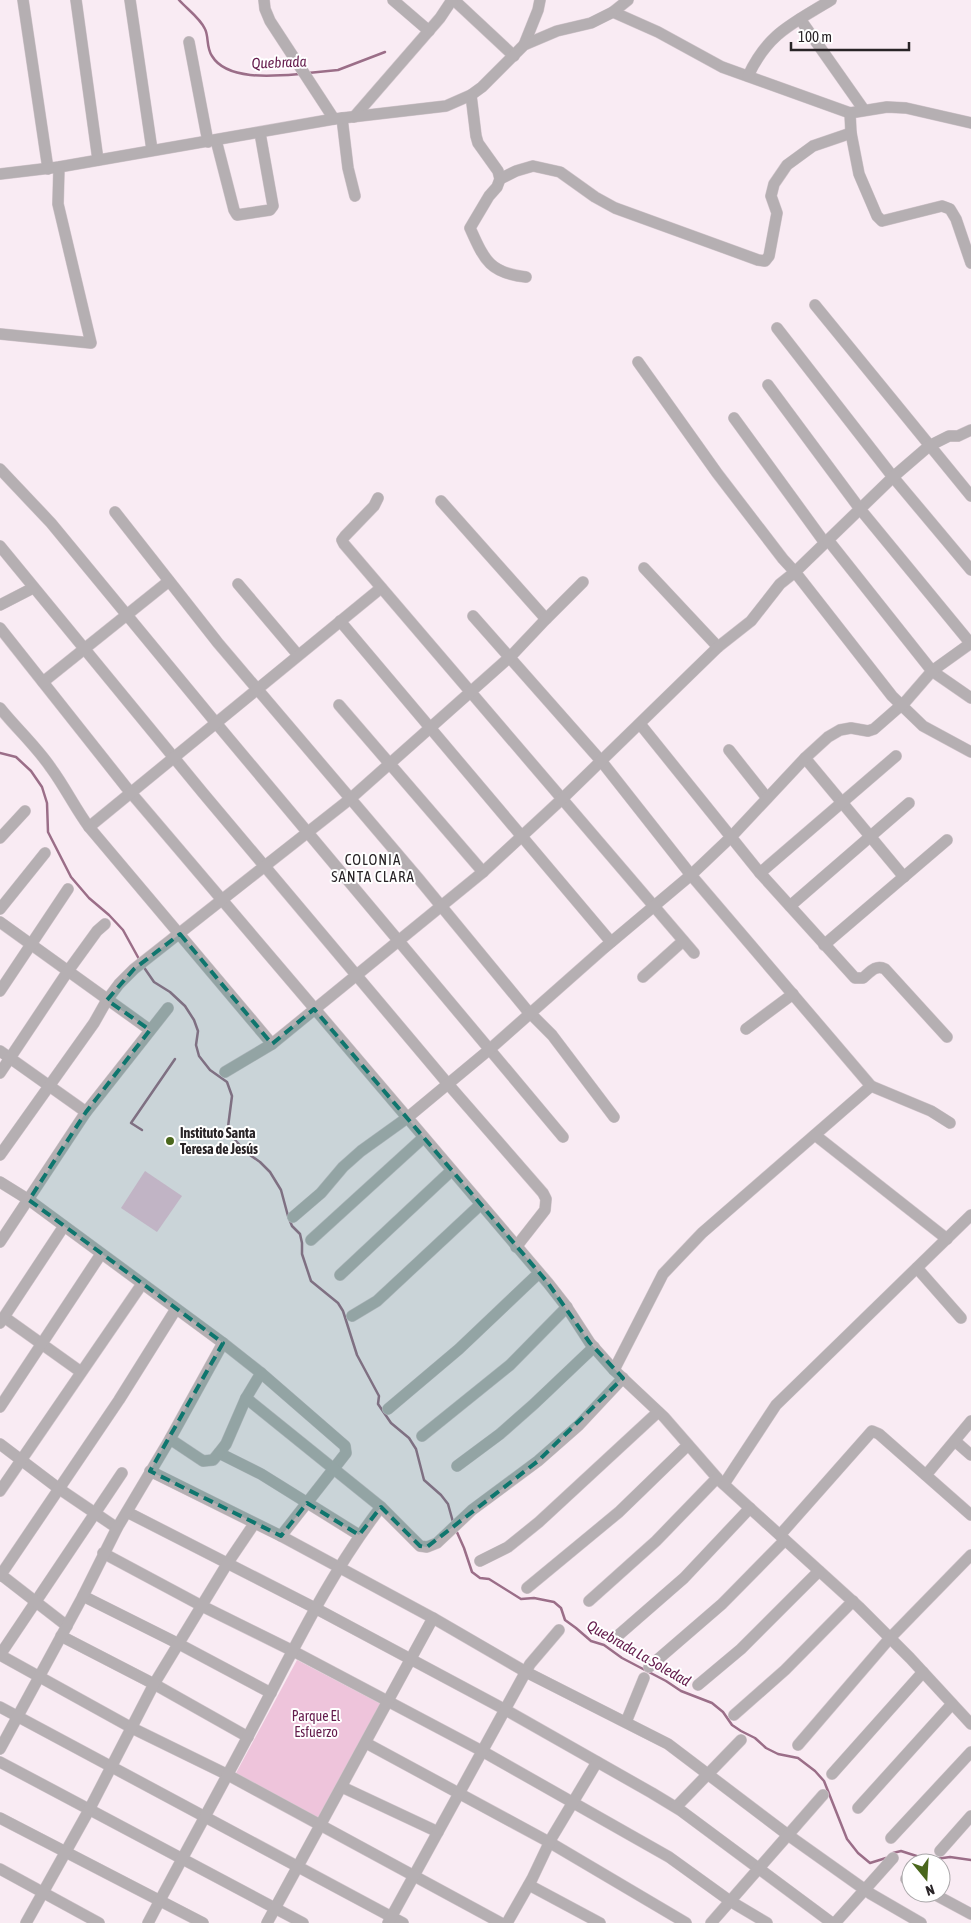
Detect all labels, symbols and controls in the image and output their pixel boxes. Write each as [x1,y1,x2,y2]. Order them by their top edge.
scale bar [791,20,908,52]
text: 100 m [798,28,832,45]
water label: Quebrada [251,53,307,71]
district label: COLONIA SANTA CLARA [331,851,415,885]
place label: Instituto Santa Teresa de Jesús [180,1125,258,1157]
marker: Instituto Santa Teresa de Jesús [164,1135,176,1147]
water label: Quebrada La Soledad [584,1616,694,1690]
park label: Parque El Esfuerzo [292,1708,341,1740]
north arrow [901,1853,951,1903]
text: N [924,1881,936,1899]

